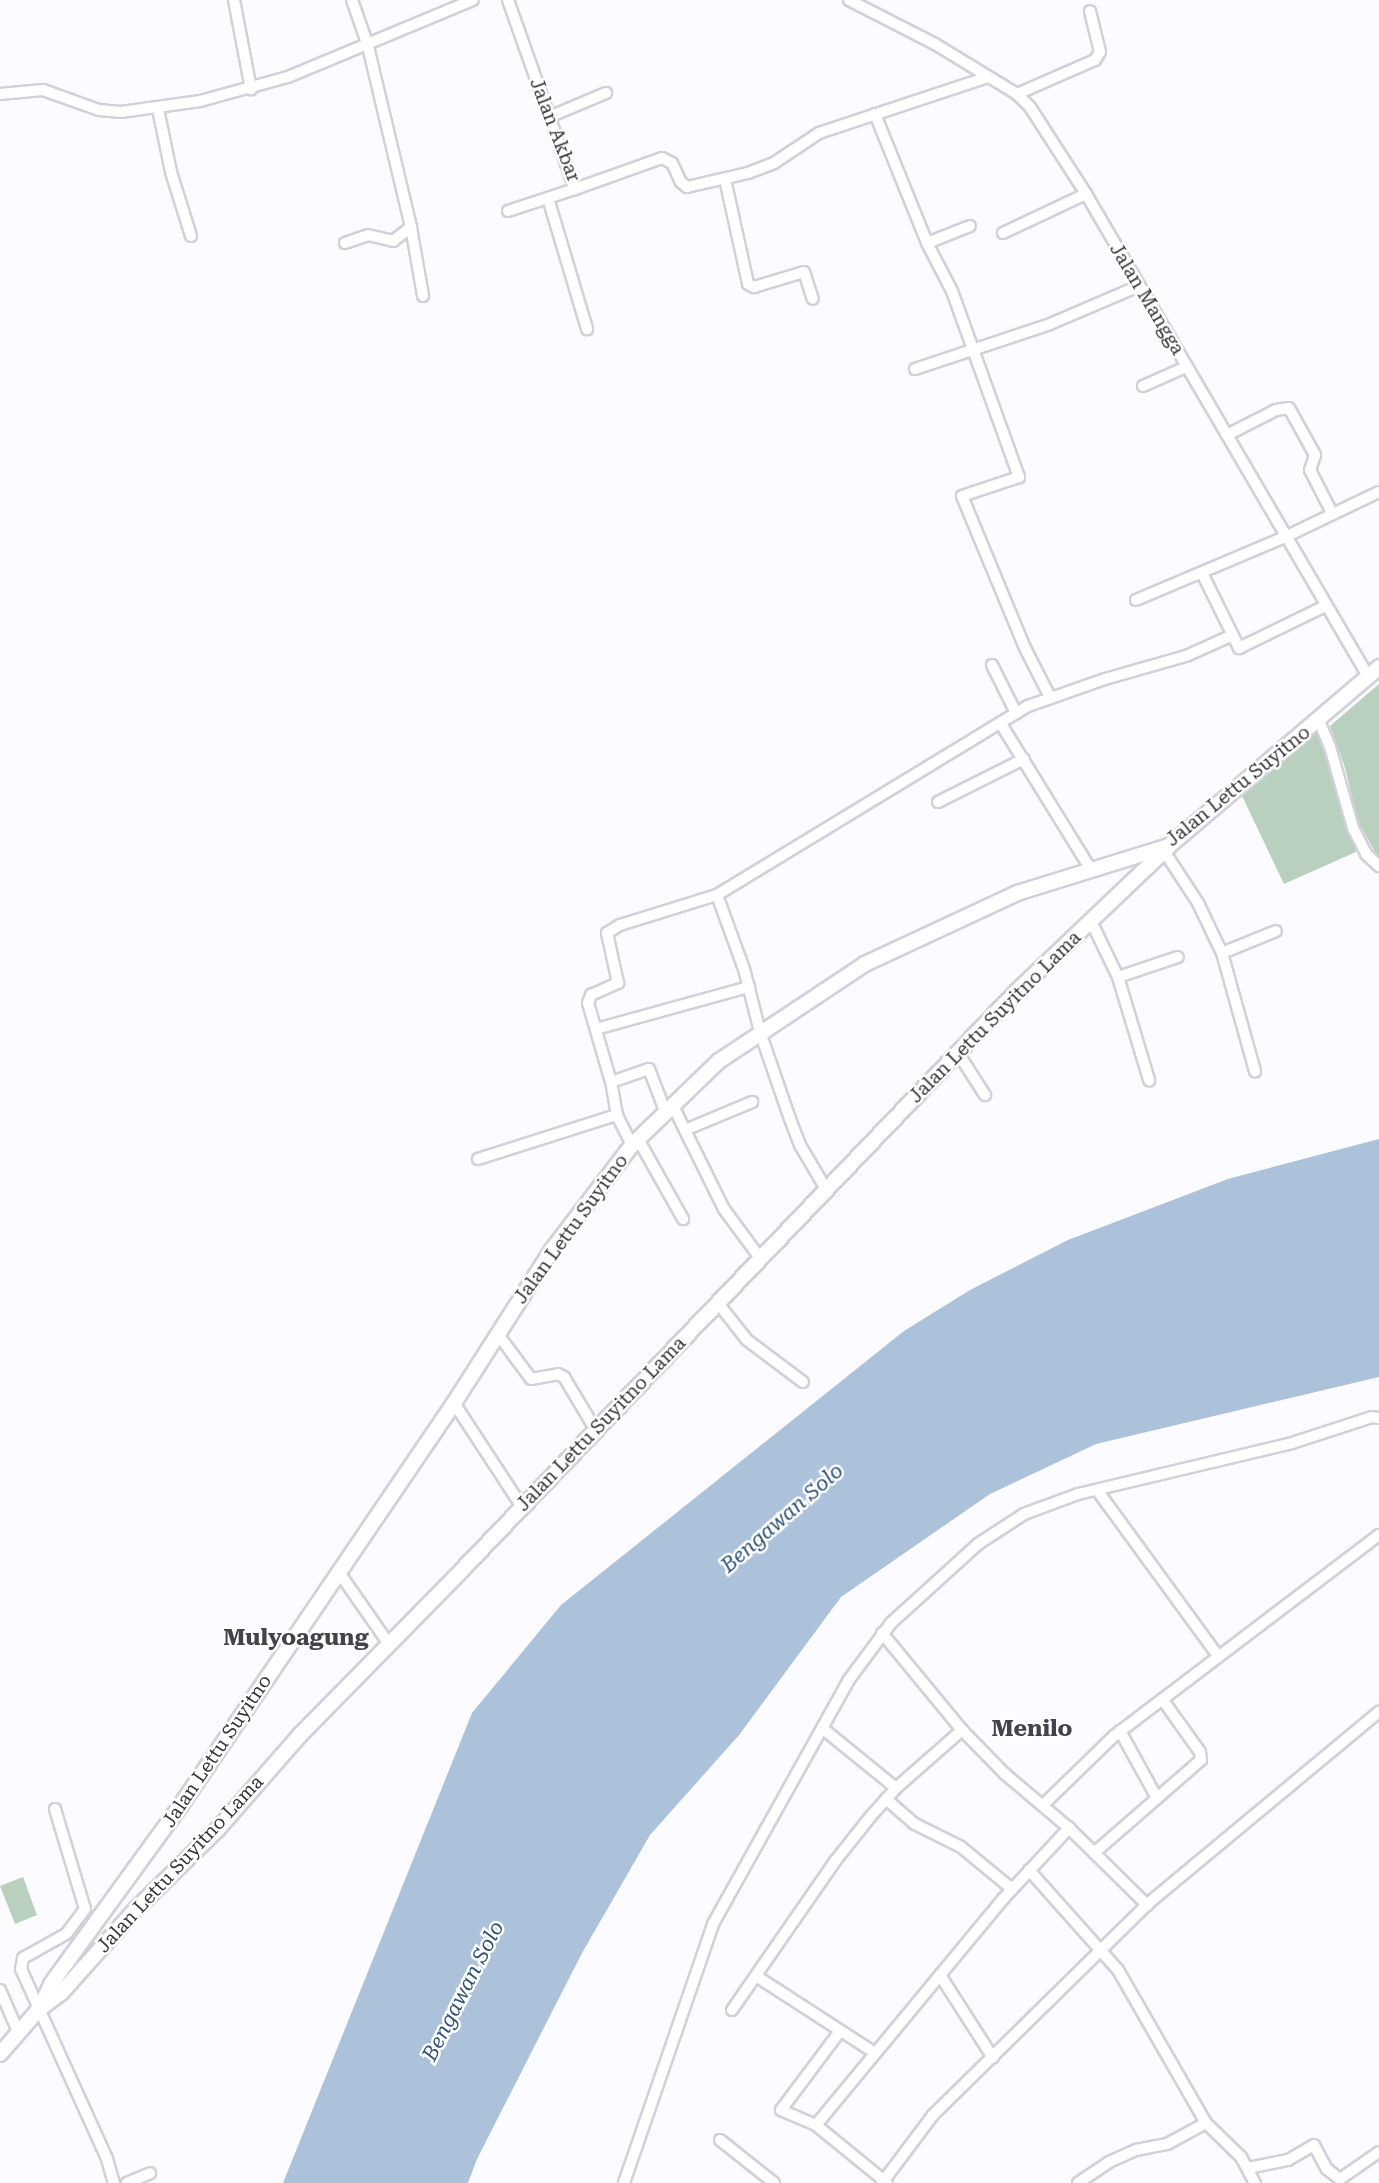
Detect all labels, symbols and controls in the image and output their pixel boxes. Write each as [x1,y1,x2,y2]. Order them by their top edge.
street label: Jalan Akbar [525,75,585,185]
street label: Jalan Mangga [1105,239,1189,359]
street label: Jalan Lettu Suyitno [1161,721,1315,851]
street label: Jalan Lettu Suyitno Lama [904,926,1086,1108]
street label: Jalan Lettu Suyitno [509,1150,633,1308]
street label: Jalan Lettu Suyitno Lama [512,1332,690,1516]
water label: Bengawan Solo [716,1458,848,1578]
district label: Mulyoagung [223,1624,369,1652]
street label: Jalan Lettu Suyitno [157,1670,277,1832]
district label: Menilo [992,1715,1072,1743]
street label: Jalan Lettu Suyitno Lama [92,1771,268,1957]
water label: Bengawan Solo [417,1917,509,2065]

